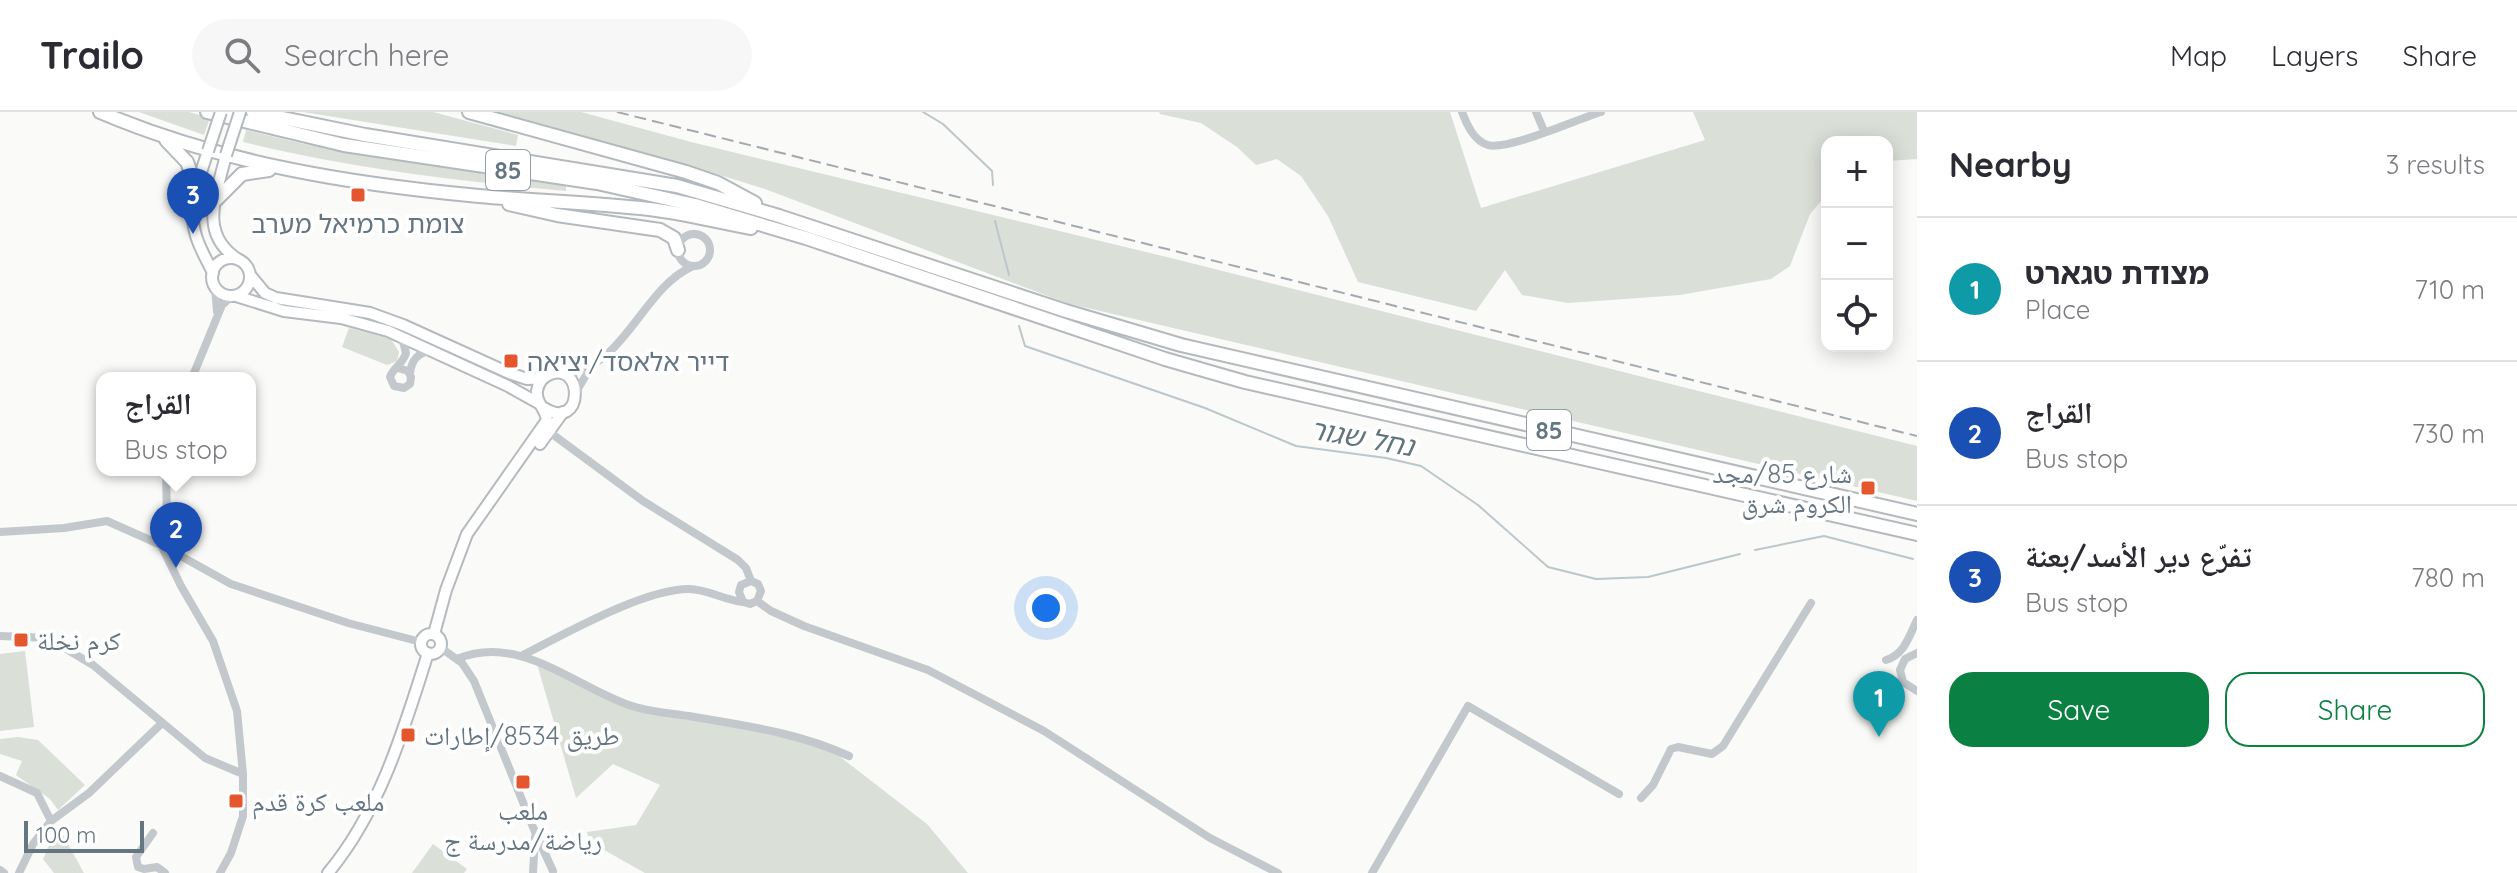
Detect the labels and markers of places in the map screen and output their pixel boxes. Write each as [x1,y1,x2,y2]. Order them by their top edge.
pin: 3 [167,168,219,234]
marker: צומת כרמיאל מערב [349,186,367,204]
place label: צומת כרמיאל מערב [252,207,464,240]
place label: דייר אלאסד/יציאה [527,345,729,378]
marker: דייר אלאסד/יציאה [502,352,520,370]
place label: شارع 85/مجد الكروم شرق [1712,457,1852,522]
marker: شارع 85/مجد الكروم شرق [1859,479,1877,497]
pin: 2 [150,502,202,568]
place label: كرم نخلة [37,624,121,659]
marker: كرم نخلة [12,631,30,649]
pin: 1 [1853,671,1905,737]
place label: طريق 8534/إطارات [424,719,620,753]
marker: طريق 8534/إطارات [399,726,417,744]
marker: ملعب رياضة/مدرسة ج [514,773,532,791]
place label: ملعب كرة قدم [252,785,384,820]
marker: ملعب كرة قدم [227,792,245,810]
place label: ملعب رياضة/مدرسة ج [444,794,602,857]

